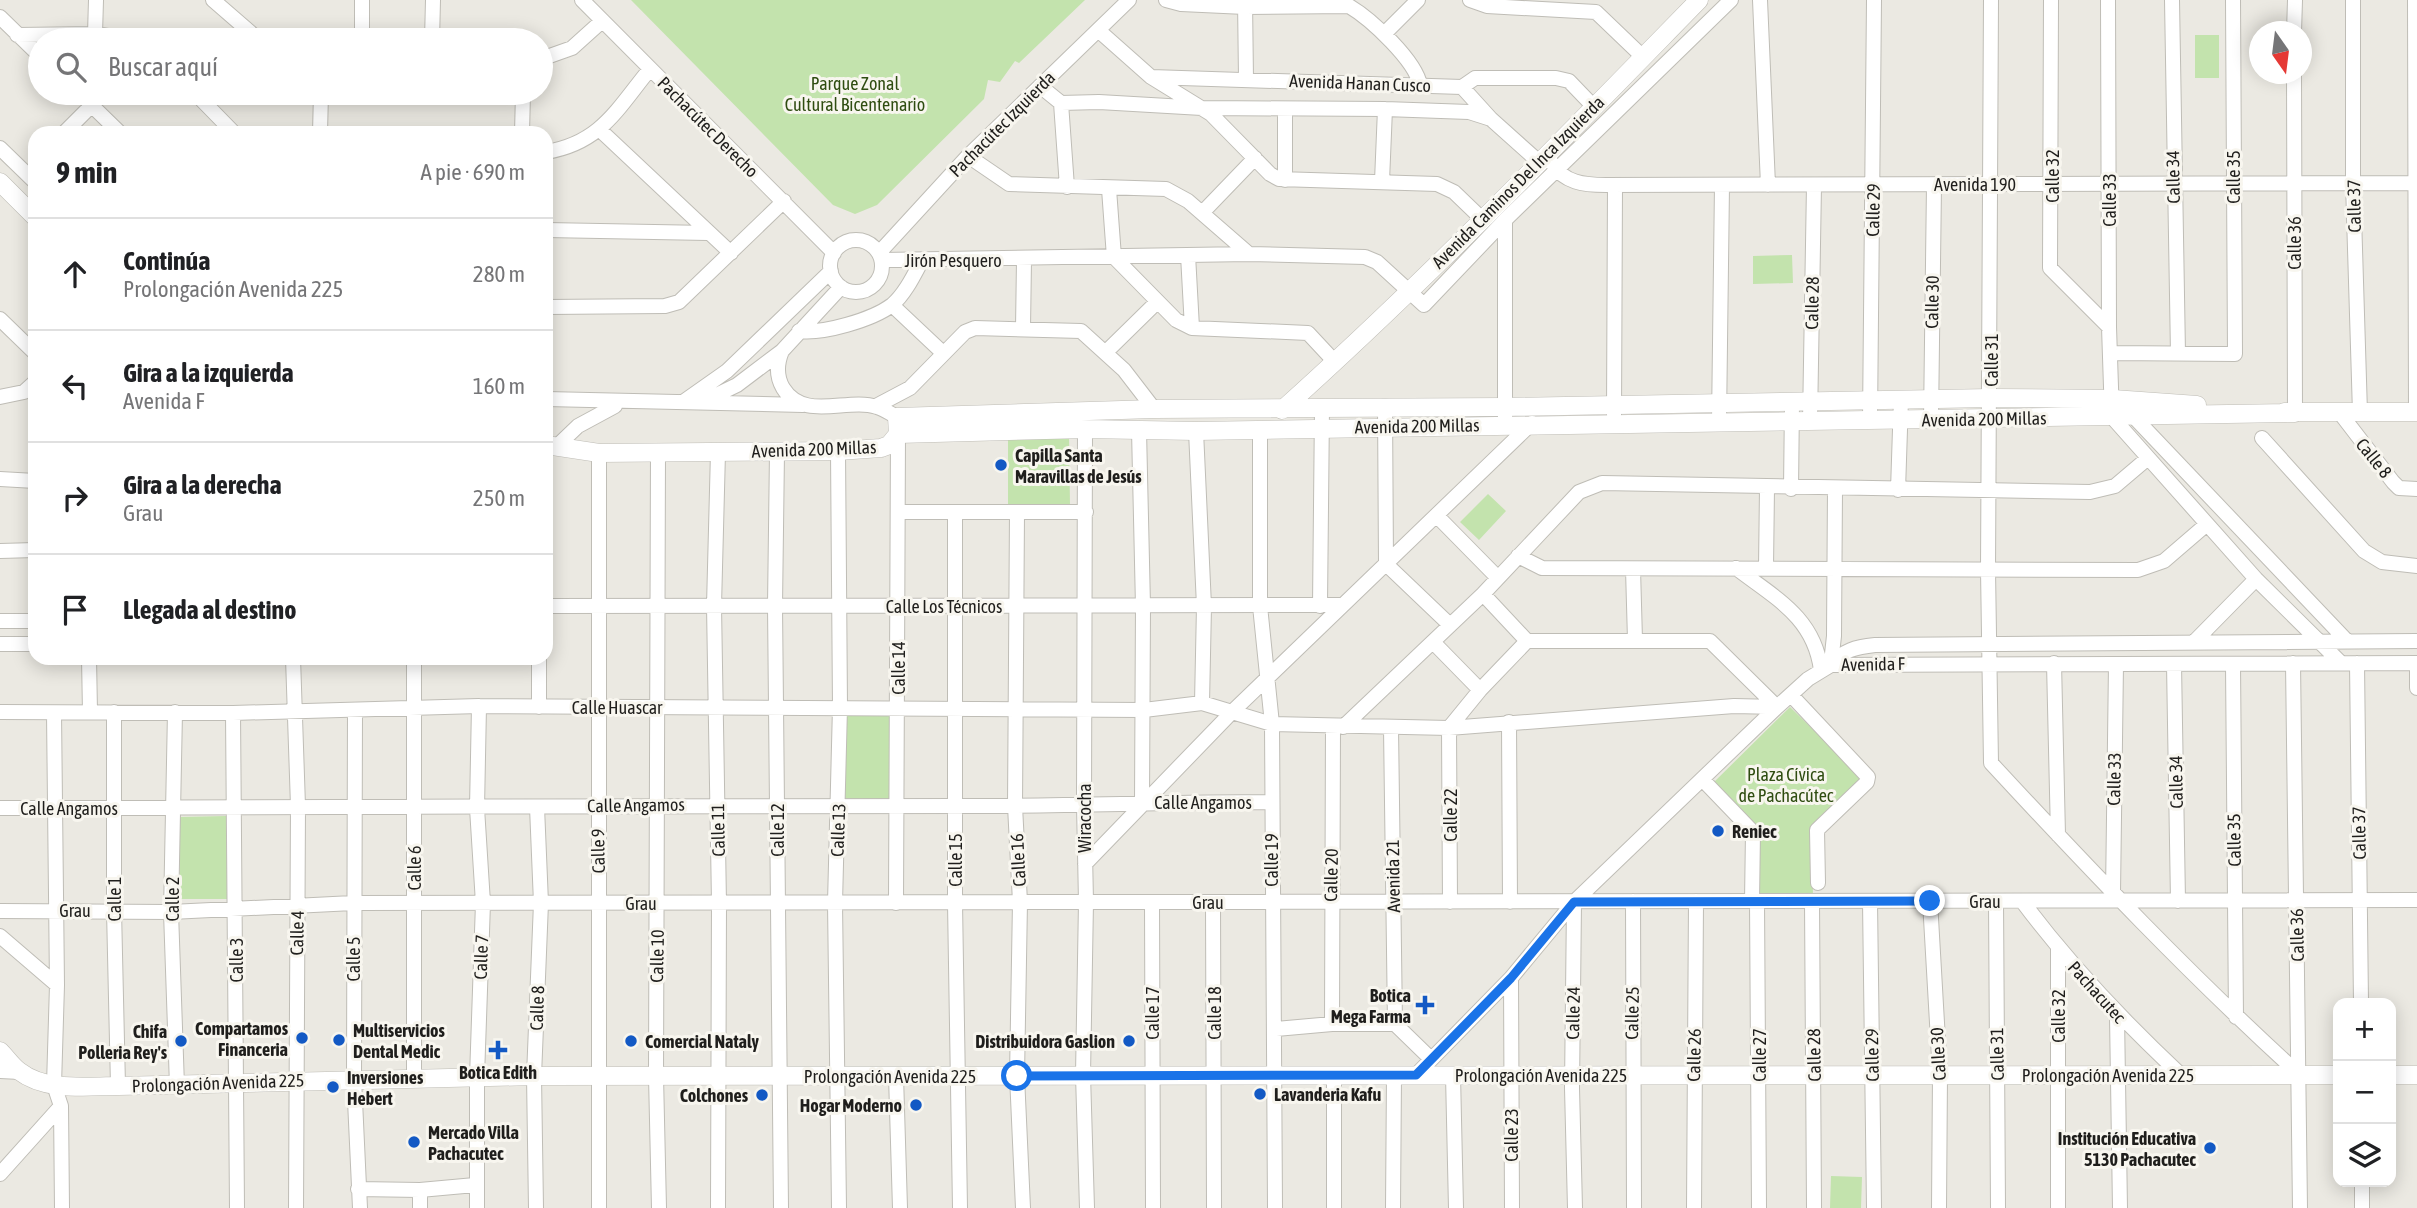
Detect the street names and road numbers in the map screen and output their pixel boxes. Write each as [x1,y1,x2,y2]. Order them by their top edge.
street label: Pachacútec Izquierda [945,67,1059,181]
street label: Avenida Hanan Cusco [1289,70,1431,96]
street label: Pachacútec Derecho [653,72,763,182]
street label: Avenida Caminos Del Inca Izquierda [1427,91,1609,273]
street label: Calle 32 [2042,149,2063,203]
street label: Calle 34 [2162,150,2184,204]
street label: Calle 35 [2223,150,2244,204]
street label: Calle 33 [2099,173,2120,227]
street label: Avenida 190 [1934,174,2016,195]
street label: Calle 37 [2343,179,2365,233]
street label: Calle 29 [1862,183,1884,237]
street label: Calle 36 [2284,216,2305,270]
street label: Jirón Pesquero [904,250,1002,271]
street label: Calle 30 [1921,275,1943,329]
street label: Calle 28 [1801,276,1823,330]
street label: Calle 31 [1981,333,2002,387]
street label: Avenida 200 Millas [1921,407,2047,431]
street label: Avenida 200 Millas [1354,414,1480,438]
street label: Calle 8 [2352,434,2396,482]
street label: Avenida 200 Millas [751,436,877,462]
street label: Calle Los Técnicos [886,596,1002,617]
street label: Calle 14 [888,641,909,695]
street label: Avenida F [1841,653,1906,675]
street label: Calle Huascar [572,697,663,718]
street label: Calle 33 [2103,752,2125,806]
street label: Calle 34 [2165,755,2187,809]
street label: Wiracocha [1074,783,1095,853]
street label: Calle 22 [1440,788,1461,842]
street label: Calle Angamos [1154,792,1252,813]
street label: Calle Angamos [587,794,685,816]
street label: Calle Angamos [20,798,118,819]
street label: Calle 11 [707,803,729,857]
street label: Calle 12 [767,803,788,857]
street label: Calle 13 [827,803,849,857]
street label: Calle 37 [2348,806,2370,860]
street label: Calle 35 [2223,813,2245,867]
street label: Calle 9 [587,828,609,874]
street label: Calle 15 [945,833,966,887]
street label: Calle 16 [1006,833,1030,887]
street label: Calle 19 [1261,833,1282,887]
street label: Avenida 21 [1382,839,1404,913]
street label: Calle 6 [404,846,425,890]
street label: Calle 20 [1320,848,1342,902]
street label: Calle 1 [104,877,125,921]
street label: Calle 2 [162,877,183,921]
street label: Grau [1969,891,2001,912]
street label: Grau [1192,892,1224,913]
street label: Grau [625,893,657,914]
street label: Grau [59,900,91,921]
street label: Calle 36 [2286,908,2308,962]
street label: Calle 4 [286,910,308,956]
street label: Calle 10 [646,929,668,983]
street label: Calle 7 [470,934,492,980]
street label: Calle 5 [343,937,364,981]
street label: Calle 3 [226,938,247,982]
street label: Pachacutec [2064,957,2130,1027]
street label: Calle 8 [526,985,548,1031]
street label: Calle 17 [1142,986,1163,1040]
street label: Calle 18 [1204,986,1225,1040]
street label: Calle 24 [1562,986,1584,1040]
street label: Calle 25 [1621,986,1643,1040]
street label: Calle 32 [2048,989,2069,1043]
street label: Calle 30 [1926,1027,1950,1081]
street label: Calle 31 [1986,1027,2008,1081]
street label: Calle 26 [1683,1028,1705,1082]
street label: Calle 27 [1749,1028,1770,1082]
street label: Calle 28 [1803,1028,1825,1082]
street label: Calle 29 [1861,1028,1883,1082]
street label: Prolongación Avenida 225 [1455,1065,1627,1086]
street label: Prolongación Avenida 225 [2022,1065,2194,1086]
street label: Prolongación Avenida 225 [804,1066,976,1087]
street label: Prolongación Avenida 225 [131,1069,305,1097]
street label: Calle 23 [1501,1108,1522,1162]

